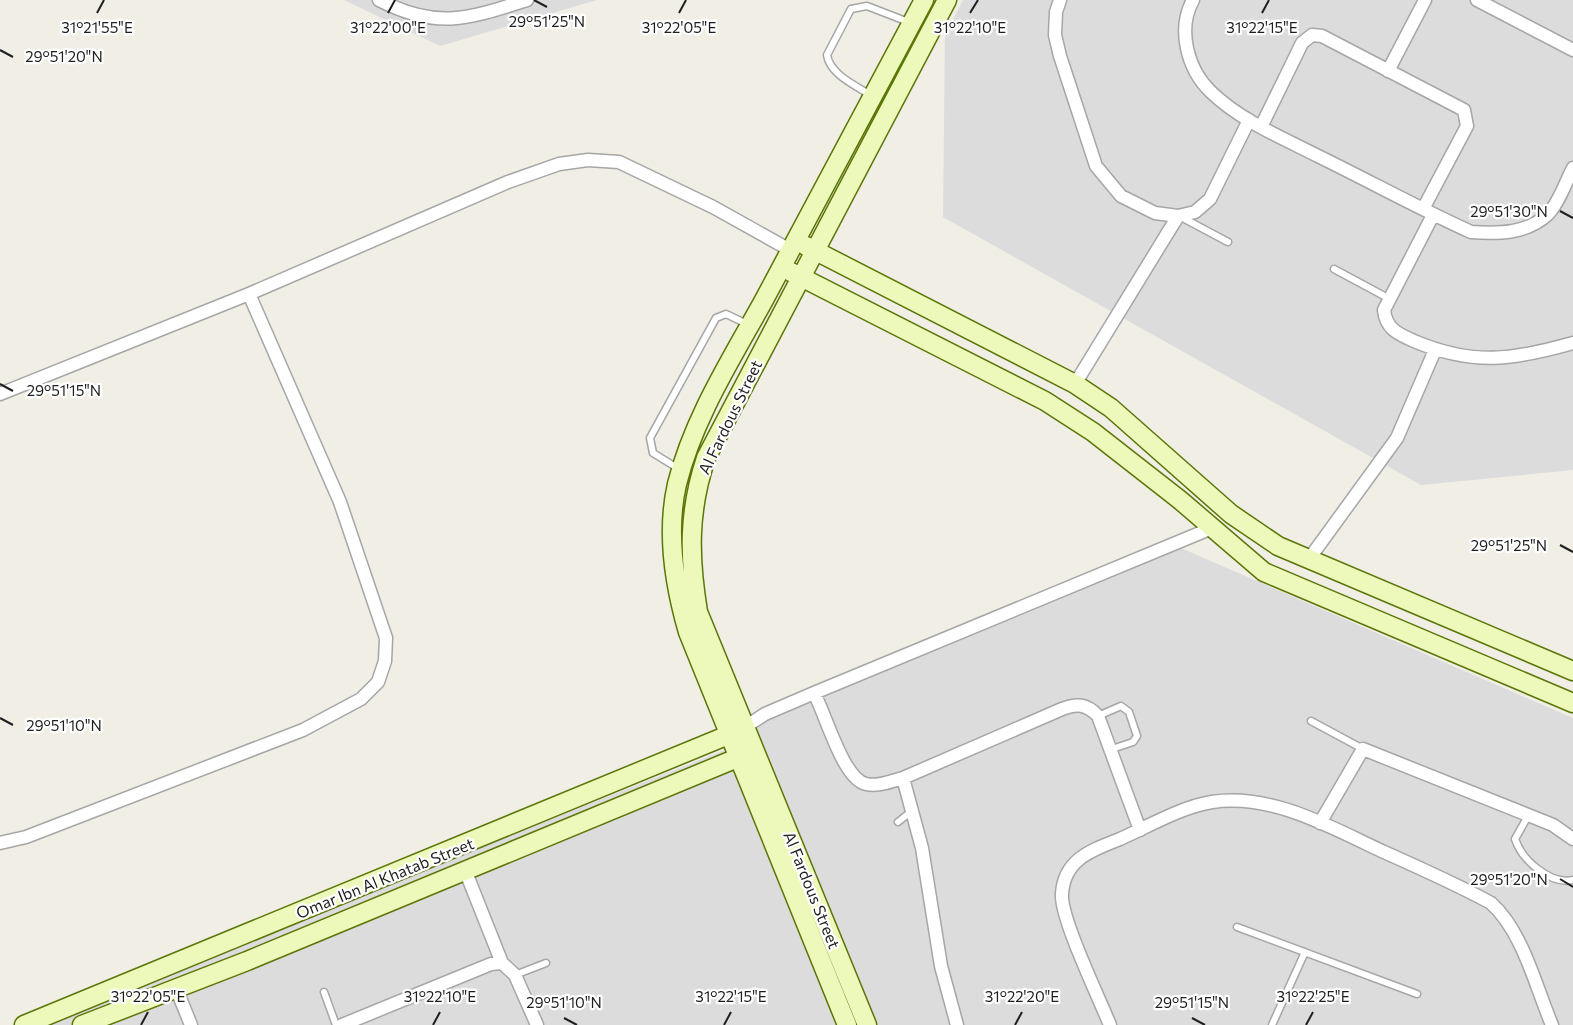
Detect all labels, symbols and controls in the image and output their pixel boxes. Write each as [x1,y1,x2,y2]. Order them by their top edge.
text: 29°51'25"N [509,12,585,30]
text: 31°21'55"E [61,18,133,36]
text: 31°22'00"E [350,18,426,36]
text: 31°22'05"E [642,18,716,36]
text: 31°22'10"E [934,18,1006,36]
text: 31°22'15"E [1226,18,1298,36]
text: 29°51'20"N [25,47,103,65]
text: 29°51'30"N [1470,202,1548,220]
street label: Al Fardous Street [694,356,766,477]
text: 29°51'15"N [27,381,101,399]
text: 29°51'25"N [1471,536,1547,554]
text: 29°51'10"N [26,716,102,734]
street label: Al Fardous Street [780,828,845,952]
street label: Omar Ibn Al Khatab Street [293,833,477,922]
text: 29°51'20"N [1470,870,1548,888]
text: 31°22'05"E [111,987,185,1005]
text: 31°22'10"E [404,987,476,1005]
text: 31°22'15"E [695,987,767,1005]
text: 31°22'20"E [985,987,1059,1005]
text: 31°22'25"E [1276,987,1350,1005]
text: 29°51'10"N [526,993,602,1011]
text: 29°51'15"N [1155,993,1229,1011]

